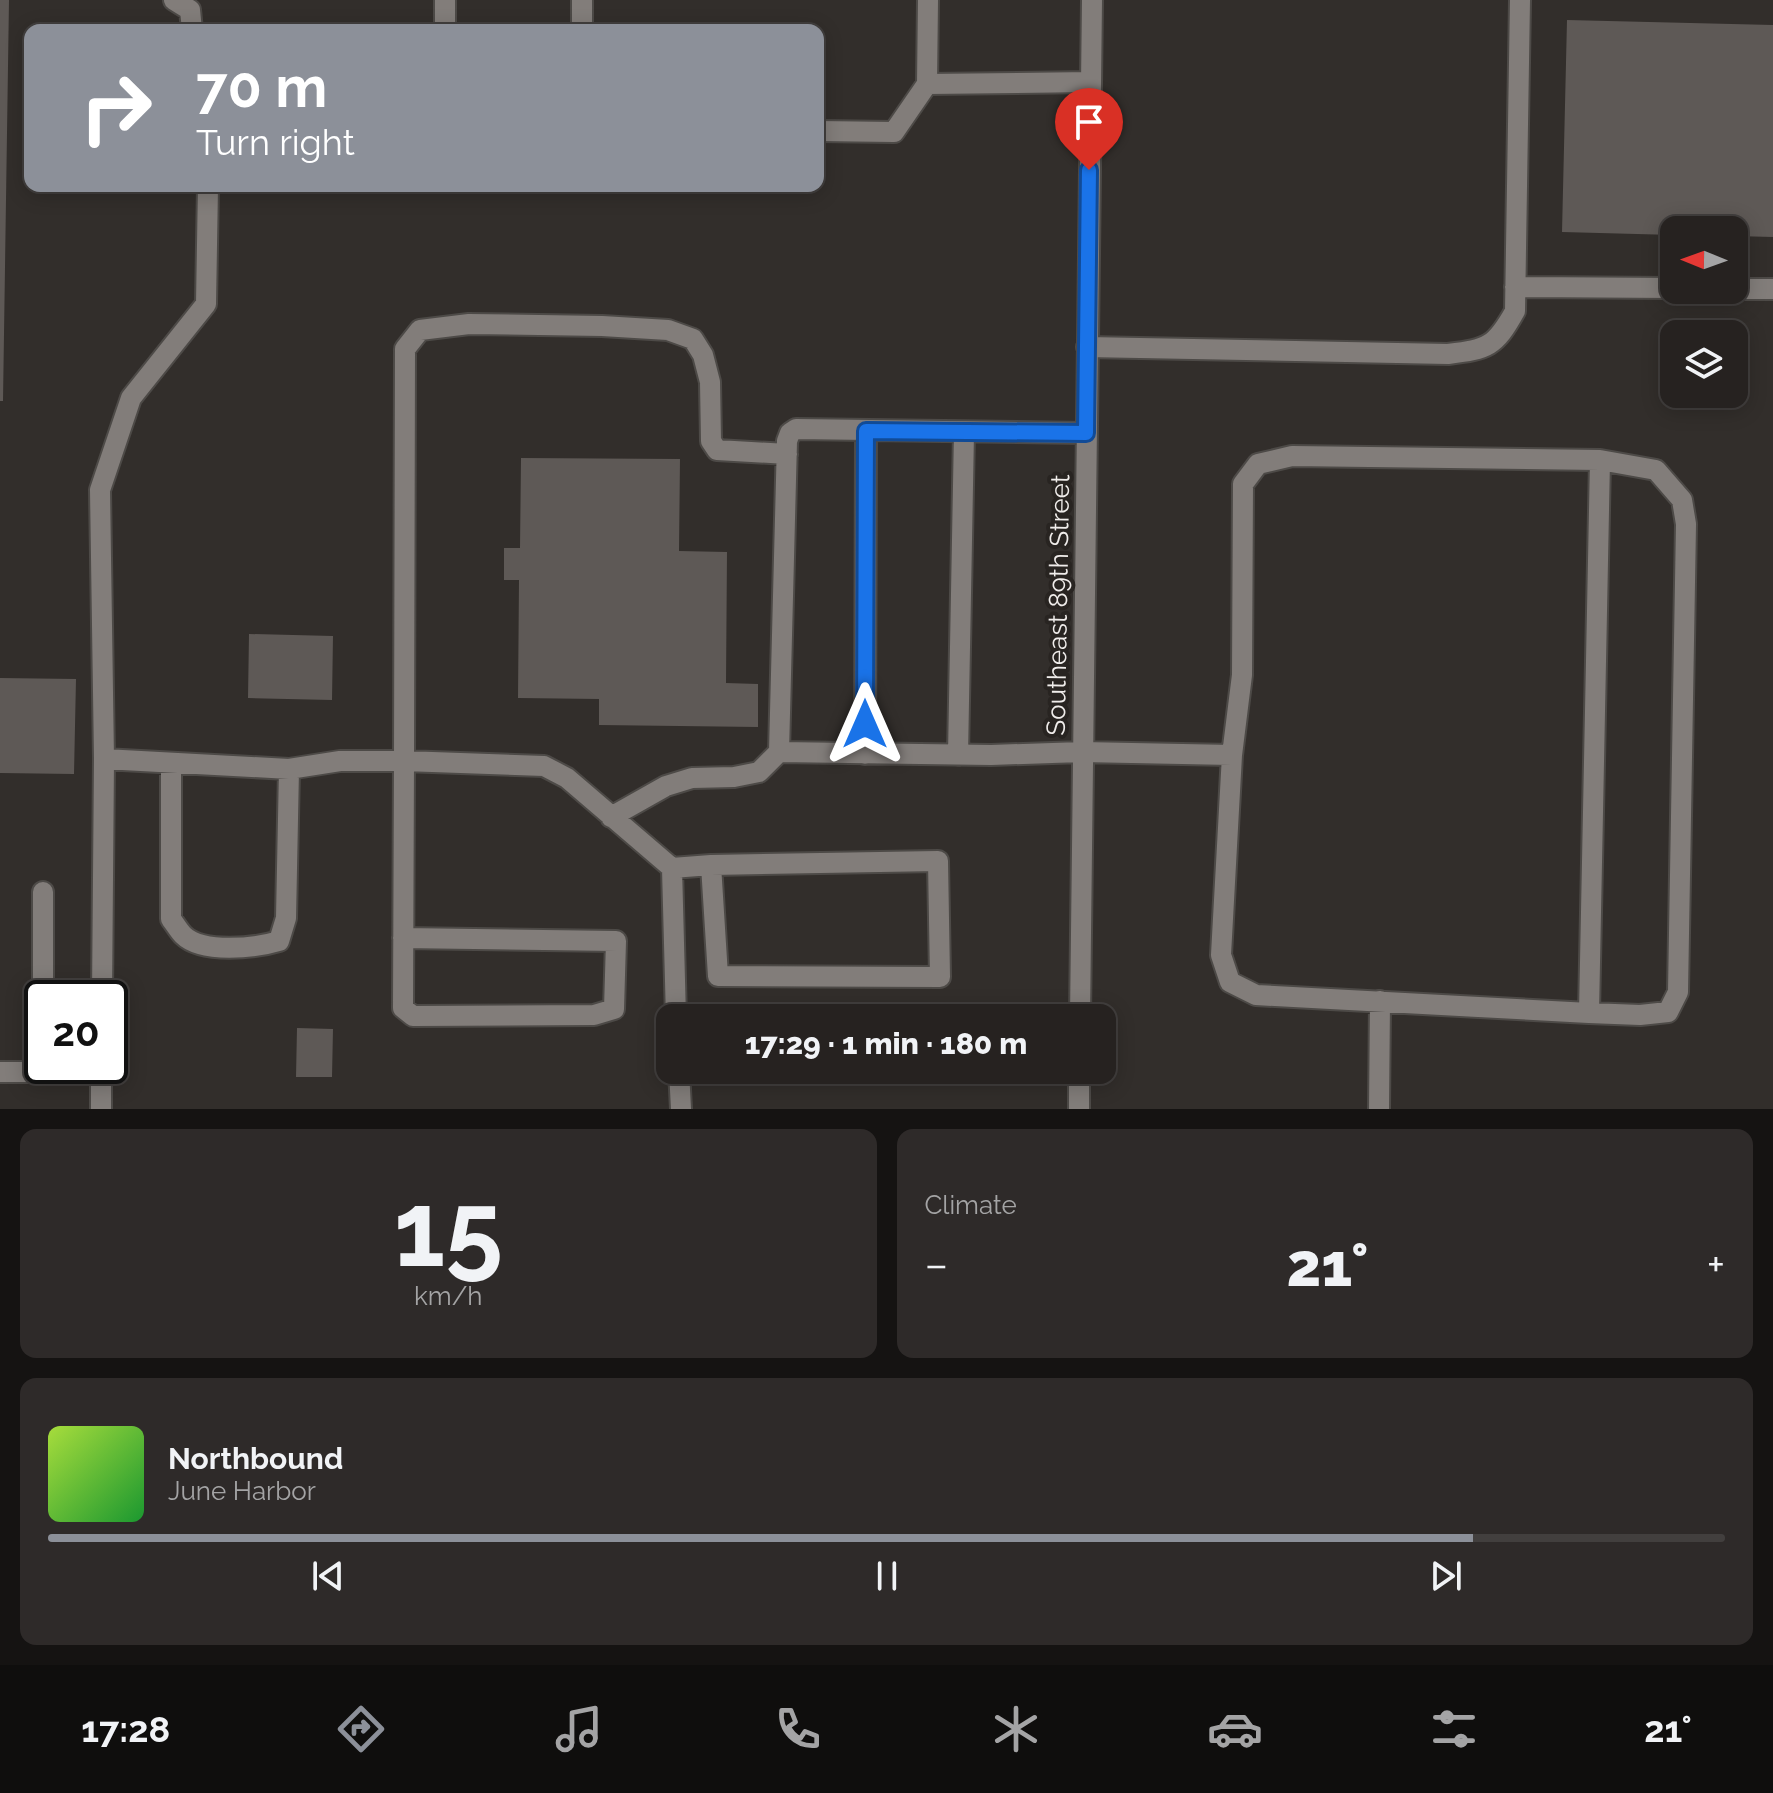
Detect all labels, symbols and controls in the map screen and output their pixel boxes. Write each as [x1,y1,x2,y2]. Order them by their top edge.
text: 70 m [196,54,327,120]
icon: right [64,56,168,160]
pin [1055,88,1123,170]
icon: arrive [1067,100,1111,144]
text: Turn right [196,121,355,163]
north arrow [1660,216,1748,304]
map controls [1660,216,1748,408]
button: layers [1660,320,1748,408]
street label: Southeast 89th Street [1041,474,1075,736]
position arrow [823,682,907,766]
speed limit sign: 20 [24,980,128,1084]
text: 17:29 · 1 min · 180 m [745,1026,1027,1061]
text: 15 [394,1168,503,1290]
text: Climate [925,1190,1017,1220]
text: 21° [1286,1230,1368,1300]
text: − [925,1239,948,1290]
text: + [1707,1239,1725,1290]
text: km/h [414,1281,483,1311]
text: Northbound [168,1441,343,1476]
text: June Harbor [168,1476,316,1506]
icon: previous [306,1554,350,1598]
icon: pause [865,1554,909,1598]
icon: next [1424,1554,1468,1598]
icon: directions [333,1701,389,1757]
icon: music [551,1701,607,1757]
icon: phone [770,1701,826,1757]
icon: climate [988,1701,1044,1757]
icon: car [1207,1701,1263,1757]
icon: filters [1426,1701,1482,1757]
text: 17:28 [81,1708,170,1750]
text: 21° [1644,1708,1692,1750]

